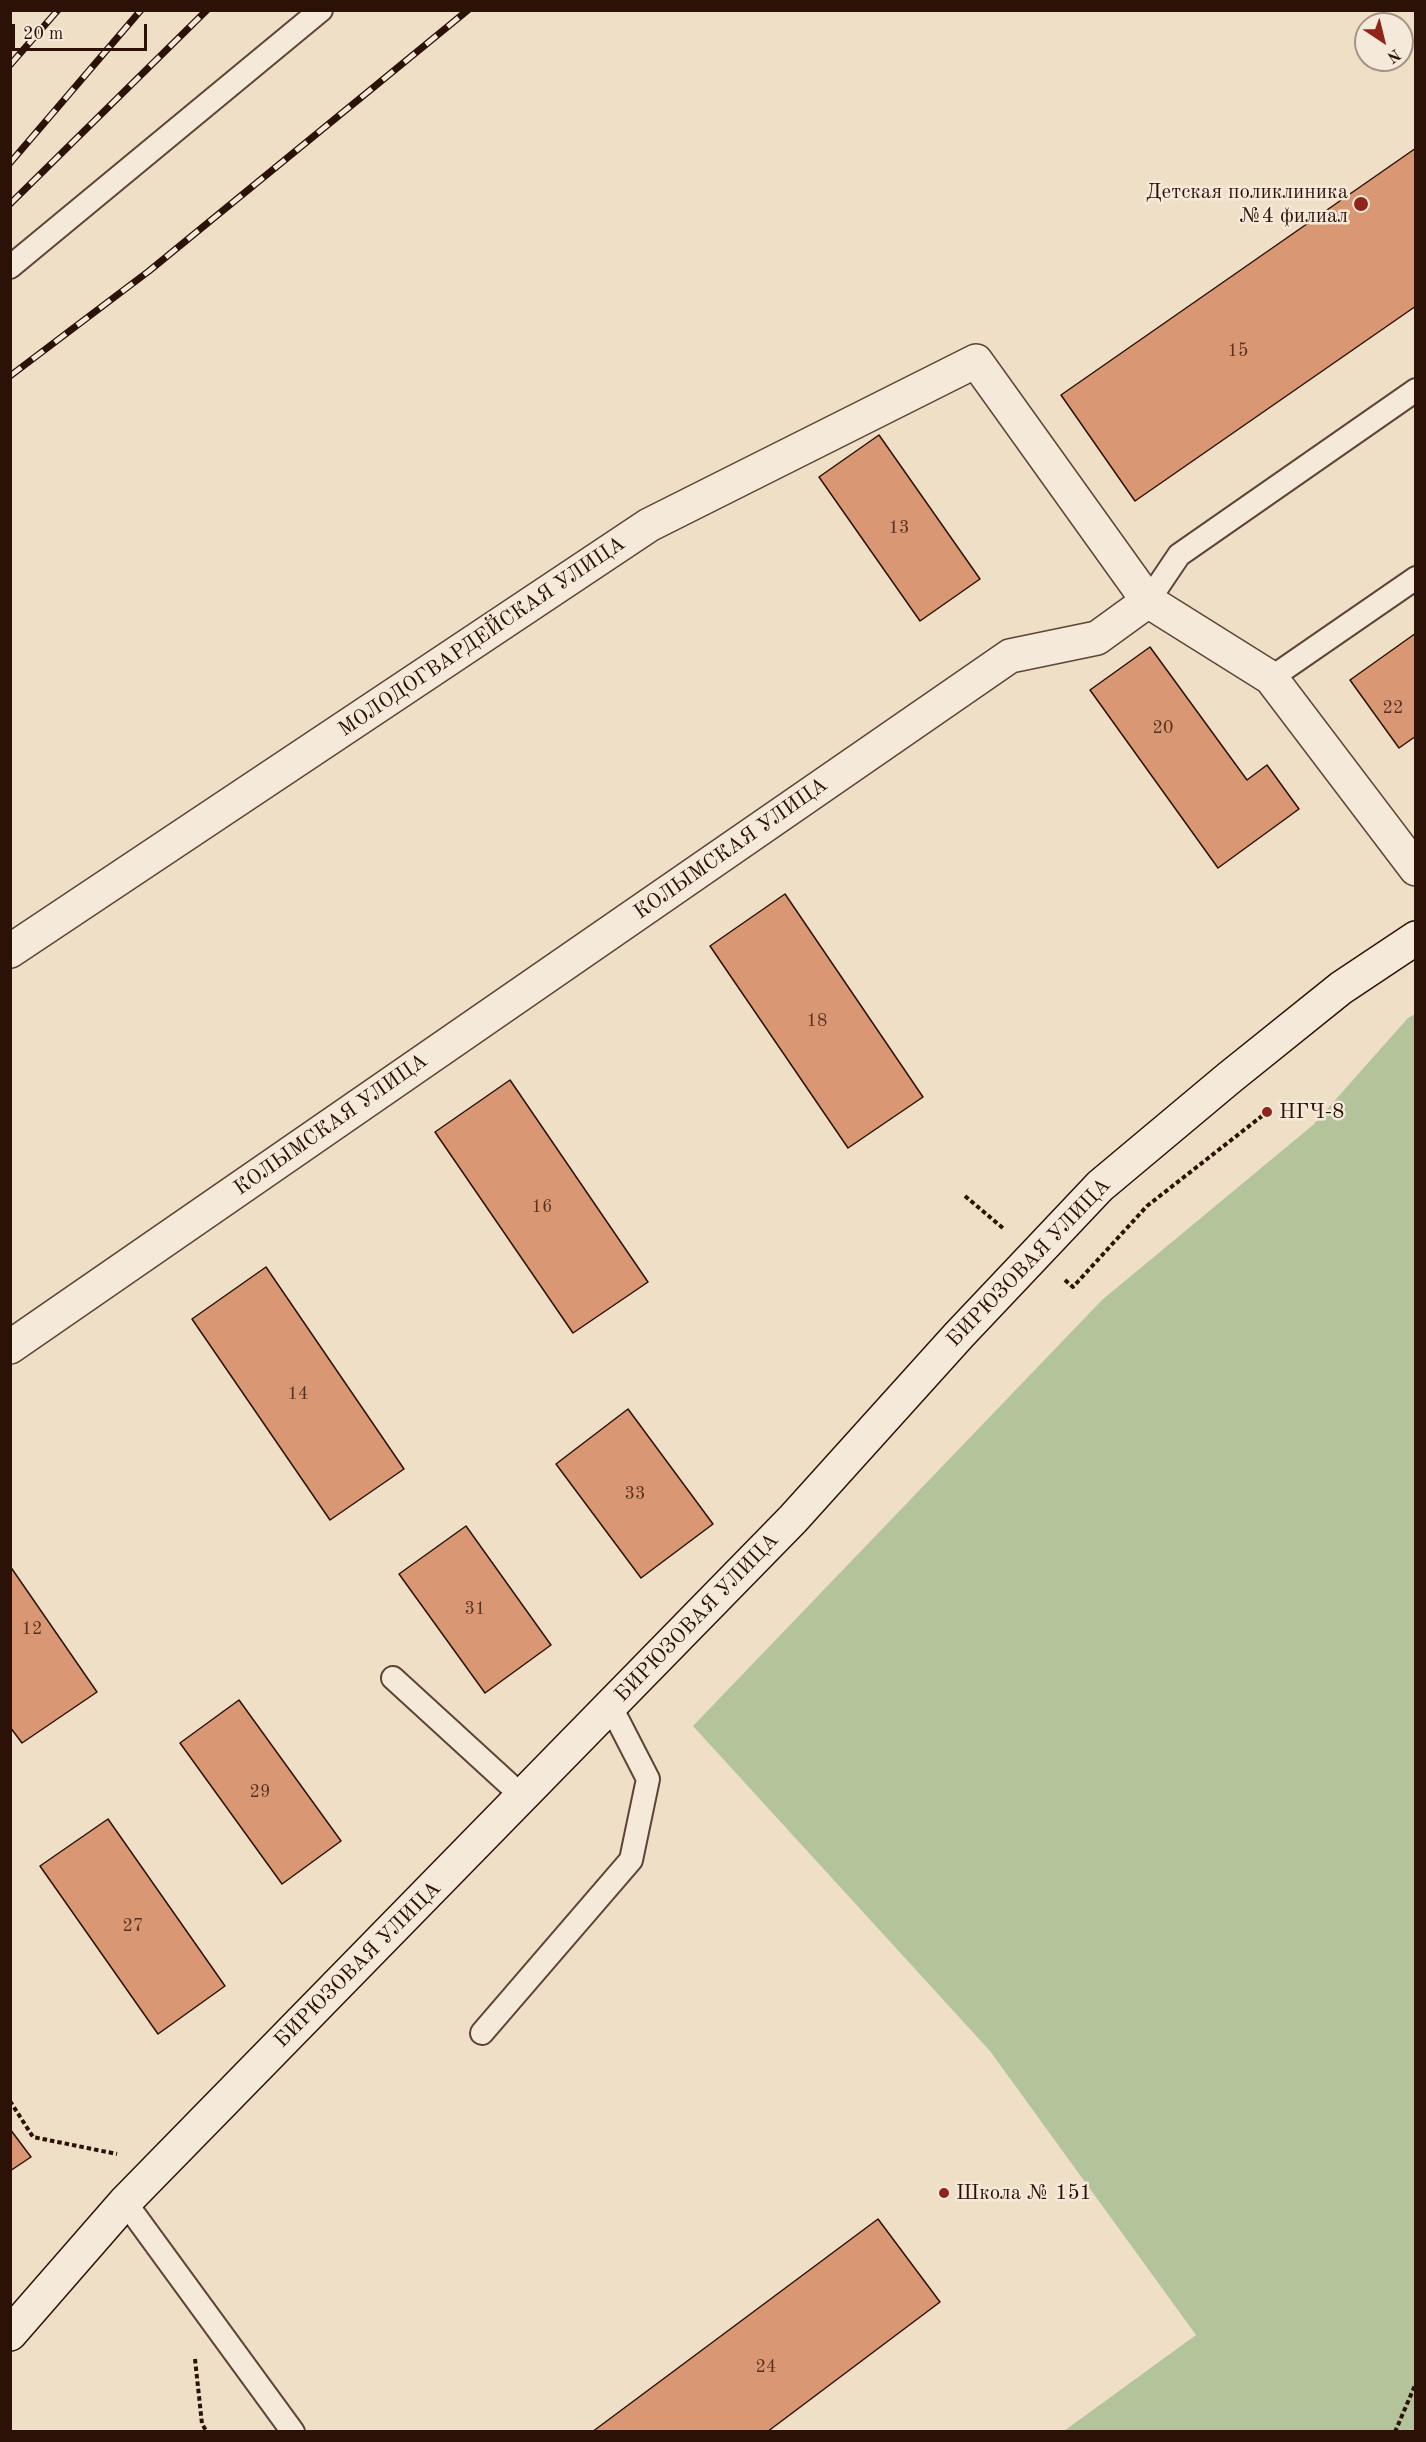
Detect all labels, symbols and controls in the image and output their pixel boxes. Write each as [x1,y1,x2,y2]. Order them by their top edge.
scale bar [15,12,150,50]
north arrow [1354,12,1414,72]
text: 20 m [23,25,63,43]
text: N [1384,45,1403,65]
place label: Детская поликлиника №4 филиал [1146,179,1348,229]
marker: Детская поликлиника №4 филиал [1352,195,1370,213]
house number: 15 [1228,340,1248,362]
house number: 13 [889,517,909,539]
street label: МОЛОДОГВАРДЕЙСКАЯ УЛИЦА [334,531,630,743]
house number: 22 [1383,697,1403,719]
house number: 20 [1153,717,1173,739]
street label: КОЛЫМСКАЯ УЛИЦА [629,773,833,925]
house number: 18 [807,1010,827,1032]
street label: КОЛЫМСКАЯ УЛИЦА [229,1049,433,1201]
place label: НГЧ-8 [1279,1099,1345,1125]
marker: НГЧ-8 [1260,1105,1274,1119]
street label: БИРЮЗОВАЯ УЛИЦА [942,1173,1116,1353]
house number: 16 [532,1196,552,1218]
house number: 14 [288,1383,308,1405]
house number: 33 [625,1483,645,1505]
street label: БИРЮЗОВАЯ УЛИЦА [610,1528,784,1708]
house number: 31 [465,1598,485,1620]
house number: 12 [22,1618,42,1640]
house number: 29 [250,1781,270,1803]
street label: БИРЮЗОВАЯ УЛИЦА [269,1876,447,2054]
house number: 27 [123,1915,143,1937]
place label: Школа № 151 [956,2180,1092,2206]
marker: Школа № 151 [937,2186,951,2200]
house number: 24 [756,2356,776,2378]

